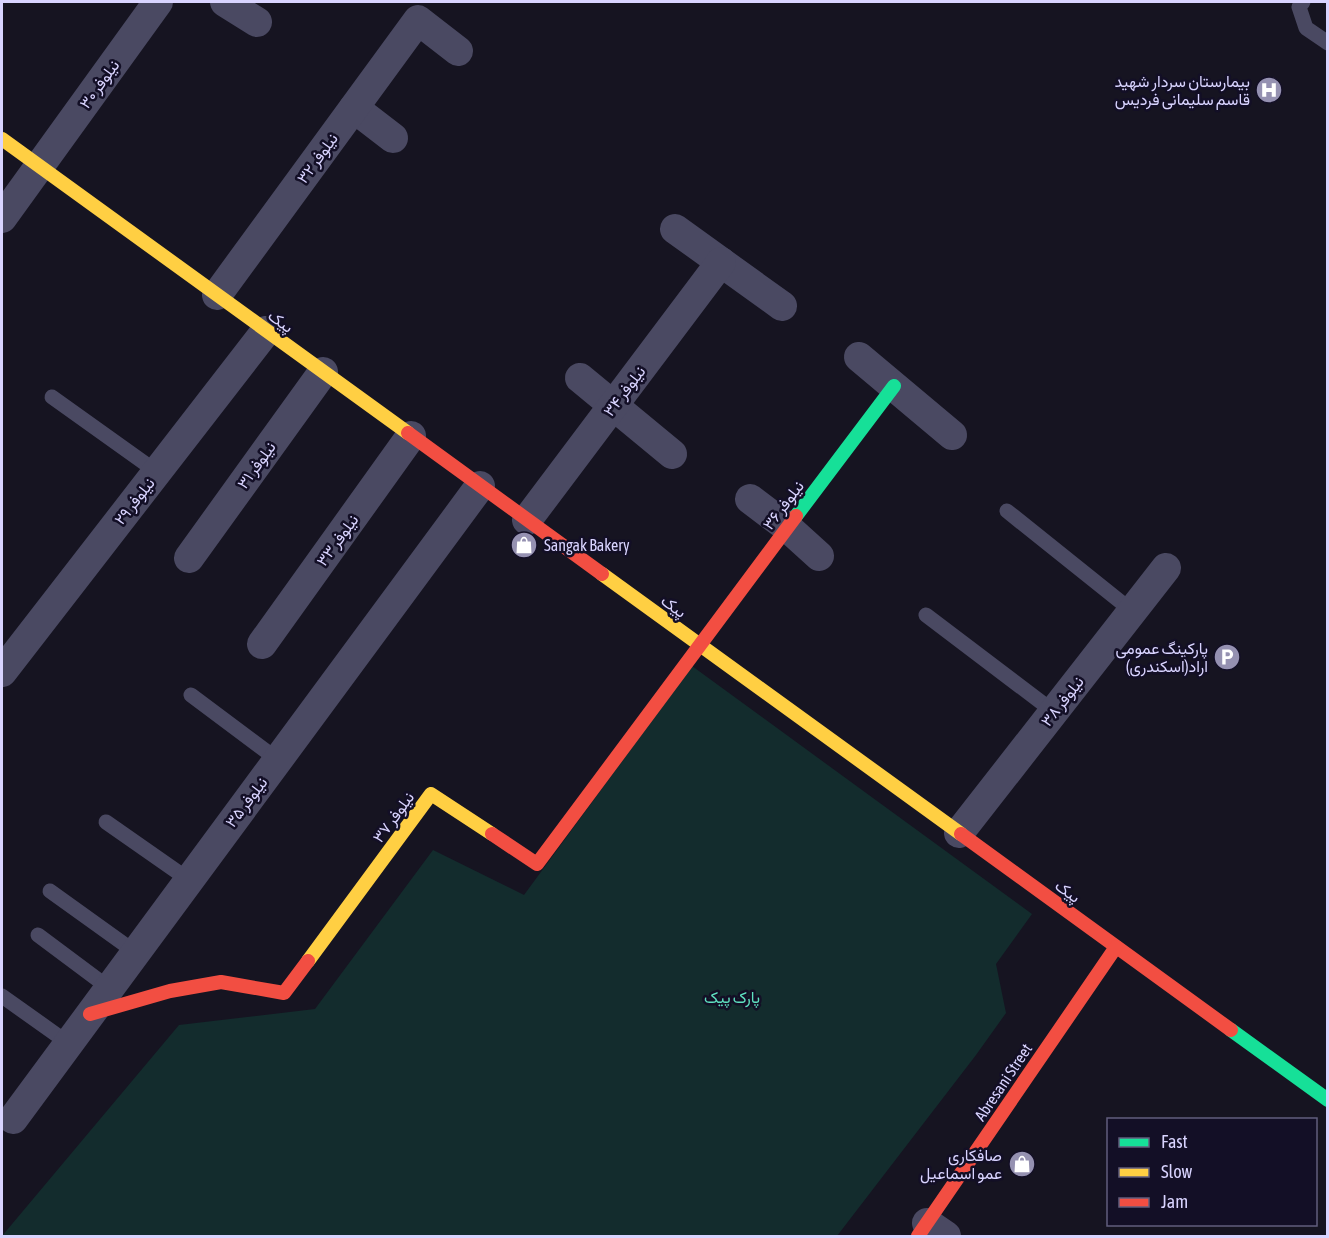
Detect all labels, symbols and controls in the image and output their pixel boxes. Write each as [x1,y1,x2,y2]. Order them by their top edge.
street label: نیلوفر ۳۰ [75,56,124,113]
place label: بیمارستان سردار شهید قاسم سلیمانی فردیس [1114,72,1250,110]
hospital icon: بیمارستان سردار شهید قاسم سلیمانی فردیس [1254,75,1284,105]
street label: نیلوفر ۳۲ [293,130,343,188]
street label: پیک [263,306,297,338]
street label: نیلوفر ۳۴ [599,362,650,421]
street label: نیلوفر ۳۱ [233,438,281,493]
street label: نیلوفر ۲۹ [110,474,159,529]
street label: نیلوفر ۳۶ [759,477,809,534]
street label: نیلوفر ۳۳ [312,511,363,570]
shop icon: Sangak Bakery [509,530,539,560]
place label: Sangak Bakery [544,536,630,555]
street label: پیک [656,591,690,623]
place label: پارکینگ عمومی اراد(اسکندری) [1115,639,1208,677]
parking icon: پارکینگ عمومی اراد(اسکندری) [1212,642,1242,672]
street label: نیلوفر ۳۸ [1037,673,1089,731]
street label: نیلوفر ۳۵ [221,773,272,832]
street label: نیلوفر ۳۷ [369,788,419,847]
street label: پیک [1050,876,1084,908]
park label: پارک پیک [704,988,760,1009]
street label: Abresani Street [971,1040,1036,1124]
legend [1107,1118,1317,1226]
text: Fast [1161,1131,1188,1152]
place label: صافکاری عمو اسماعیل [920,1146,1002,1184]
shop icon: صافکاری عمو اسماعیل [1007,1149,1037,1179]
text: Slow [1161,1161,1192,1182]
text: Jam [1161,1191,1188,1212]

